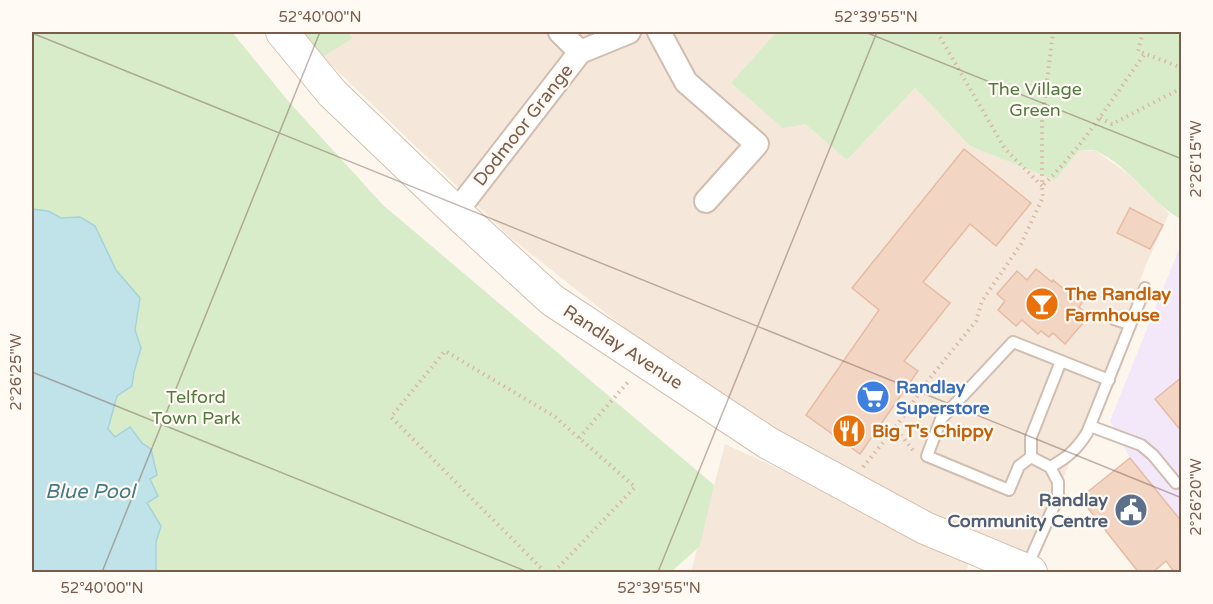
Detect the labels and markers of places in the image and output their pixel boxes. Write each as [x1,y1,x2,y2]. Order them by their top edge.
place label: The Randlay Farmhouse [1064,283,1171,326]
bar icon: The Randlay Farmhouse [1024,286,1060,322]
place label: Randlay Superstore [896,376,989,419]
supermarket icon: Randlay Superstore [855,379,891,415]
restaurant icon: Big T's Chippy [831,413,867,449]
place label: Big T's Chippy [872,420,994,442]
place label: Randlay Community Centre [947,489,1108,532]
public building icon: Randlay Community Centre [1113,492,1149,528]

